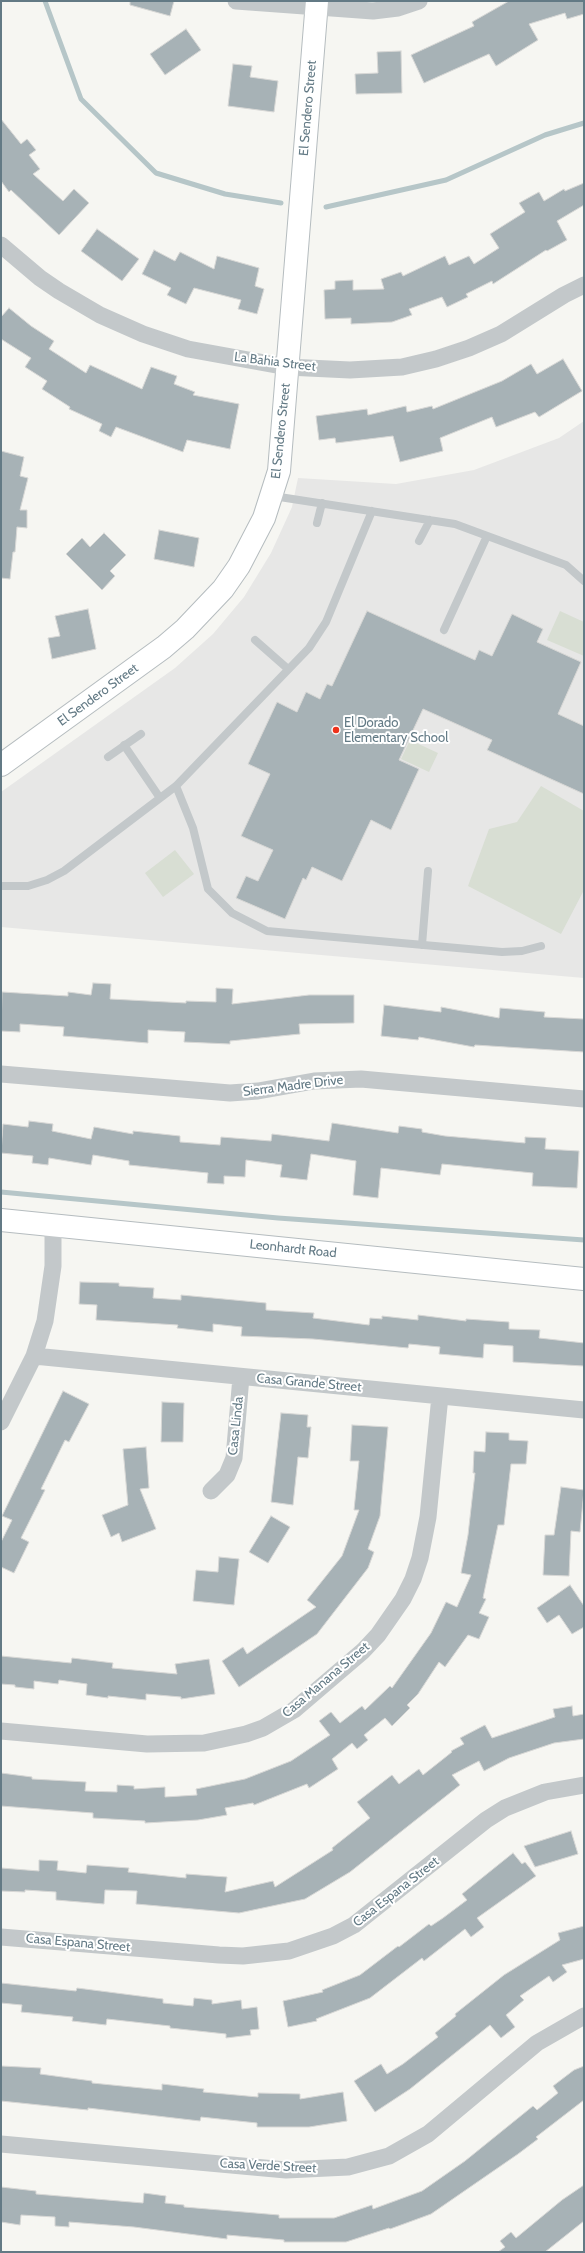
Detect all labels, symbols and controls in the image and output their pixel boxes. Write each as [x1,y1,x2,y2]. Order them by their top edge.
street label: El Sendero Street [296,60,320,156]
street label: La Bahia Street [233,349,317,375]
street label: El Sendero Street [268,382,294,480]
street label: El Sendero Street [55,660,141,730]
place label: El Dorado Elementary School [344,715,448,746]
marker: El Dorado Elementary School [331,725,341,735]
street label: Sierra Madre Drive [242,1072,344,1100]
street label: Leonhardt Road [249,1237,337,1261]
street label: Casa Grande Street [256,1371,362,1395]
street label: Casa Linda [225,1396,247,1456]
street label: Casa Manana Street [279,1639,373,1721]
street label: Casa Espana Street [350,1854,442,1930]
street label: Casa Espana Street [25,1931,131,1955]
street label: Casa Verde Street [219,2156,317,2176]

